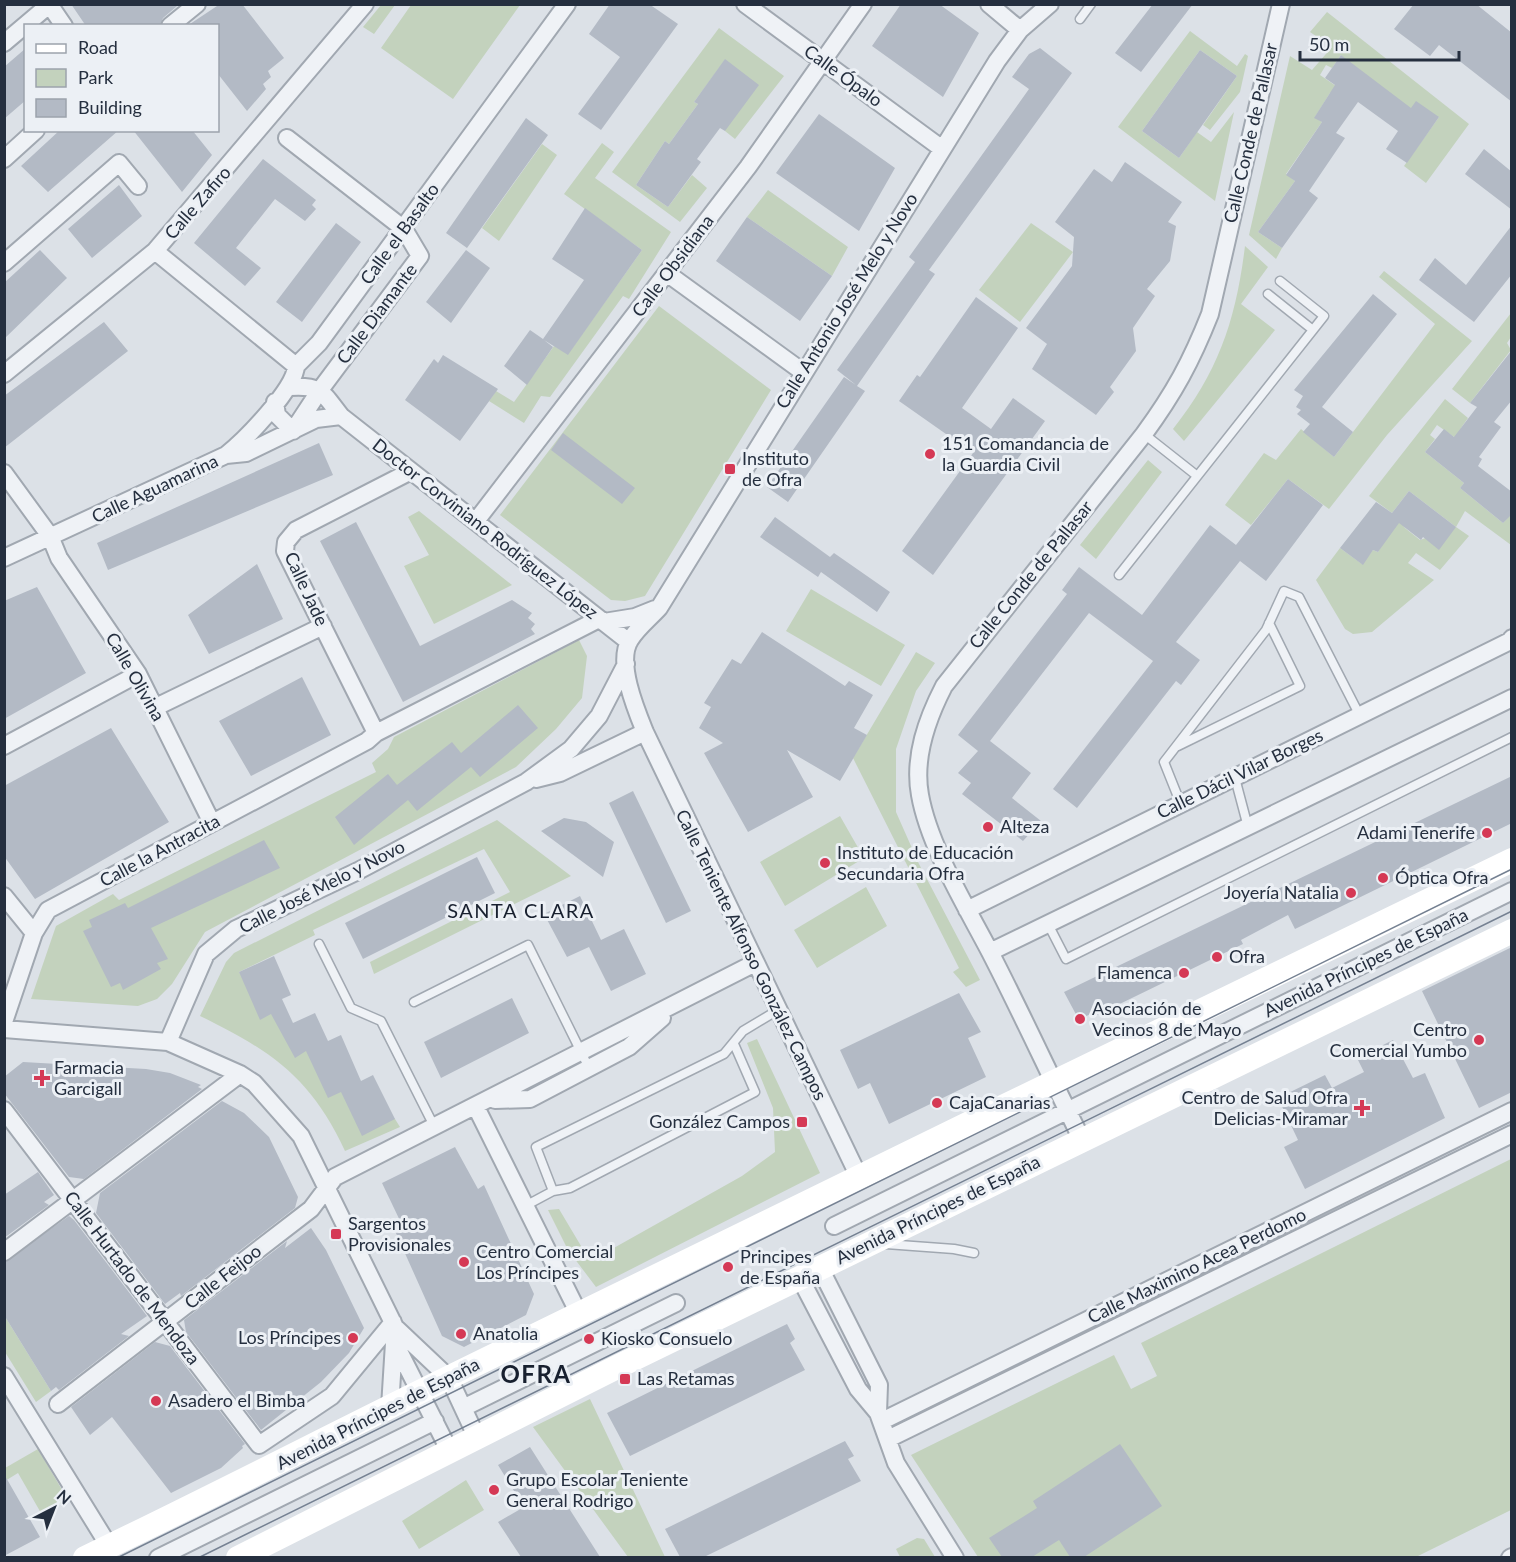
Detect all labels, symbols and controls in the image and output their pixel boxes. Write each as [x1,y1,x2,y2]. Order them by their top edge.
legend [24,24,219,132]
scale bar [1300,24,1459,62]
text: 50 m [1309,33,1349,55]
text: Road [78,36,118,58]
street label: Calle Ópalo [800,39,887,111]
street label: Calle Conde de Pallasar [1219,40,1282,225]
text: Park [78,66,114,88]
text: Building [78,96,142,118]
street label: Calle Zafiro [159,161,235,243]
street label: Calle el Basalto [355,178,443,288]
street label: Calle Antonio José Melo y Novo [770,188,922,412]
street label: Calle Obsidiana [627,210,718,321]
street label: Calle Diamante [331,259,421,368]
place label: 151 Comandancia de la Guardia Civil [942,432,1109,475]
street label: Doctor Corviniano Rodríguez López [368,433,603,623]
place label: Instituto de Ofra [742,447,809,490]
marker: 151 Comandancia de la Guardia Civil [923,447,937,461]
street label: Calle Aguamarina [88,449,221,527]
marker: Instituto de Ofra [723,462,737,476]
street label: Calle Conde de Pallasar [964,496,1097,653]
street label: Calle Jade [280,548,334,629]
street label: Calle Olivina [102,628,170,725]
street label: Calle Dácil Vilar Borges [1153,723,1326,823]
street label: Calle Teniente Alfonso González Campos [672,806,832,1104]
street label: Calle la Antracita [96,809,223,891]
place label: Alteza [1000,815,1049,837]
marker: Alteza [981,820,995,834]
place label: Adami Tenerife [1357,821,1475,843]
marker: Adami Tenerife [1480,826,1494,840]
street label: Calle José Melo y Novo [235,835,408,937]
place label: Instituto de Educación Secundaria Ofra [837,841,1014,884]
marker: Instituto de Educación Secundaria Ofra [818,856,832,870]
place label: Óptica Ofra [1395,866,1488,888]
marker: Óptica Ofra [1376,871,1390,885]
place label: Joyería Natalia [1224,881,1339,903]
marker: Joyería Natalia [1344,886,1358,900]
district label: SANTA CLARA [447,898,595,922]
street label: Avenida Príncipes de España [1260,903,1471,1021]
place label: Ofra [1229,945,1265,967]
marker: Ofra [1210,950,1224,964]
place label: Flamenca [1097,961,1172,983]
marker: Flamenca [1177,966,1191,980]
place label: Asociación de Vecinos 8 de Mayo [1092,997,1242,1040]
marker: Asociación de Vecinos 8 de Mayo [1073,1012,1087,1026]
place label: Centro Comercial Yumbo [1330,1018,1467,1061]
marker: Centro Comercial Yumbo [1472,1033,1486,1047]
place label: Farmacia Garcigall [54,1056,124,1099]
marker: Farmacia Garcigall [35,1071,49,1085]
place label: Centro de Salud Ofra Delicias-Miramar [1182,1086,1348,1129]
place label: CajaCanarias [949,1091,1051,1113]
marker: CajaCanarias [930,1096,944,1110]
marker: Centro de Salud Ofra Delicias-Miramar [1353,1099,1371,1117]
place label: González Campos [649,1110,790,1132]
marker: González Campos [795,1115,809,1129]
street label: Avenida Príncipes de España [832,1150,1043,1268]
street label: Calle Hurtado de Mendoza [60,1186,205,1368]
street label: Calle Maximino Acea Perdomo [1084,1203,1309,1328]
place label: Sargentos Provisionales [348,1212,451,1255]
marker: Sargentos Provisionales [329,1227,343,1241]
street label: Calle Feijoo [180,1239,265,1313]
place label: Centro Comercial Los Príncipes [476,1240,613,1283]
place label: Principes de España [740,1245,820,1288]
marker: Centro Comercial Los Príncipes [457,1255,471,1269]
marker: Principes de España [721,1260,735,1274]
place label: Anatolia [473,1322,538,1344]
place label: Los Príncipes [238,1326,341,1348]
marker: Anatolia [454,1327,468,1341]
place label: Kiosko Consuelo [601,1327,733,1349]
marker: Los Príncipes [346,1331,360,1345]
marker: Kiosko Consuelo [582,1332,596,1346]
street label: Avenida Príncipes de España [272,1352,483,1474]
district label: OFRA [500,1359,572,1388]
place label: Las Retamas [637,1367,735,1389]
marker: Las Retamas [618,1372,632,1386]
place label: Asadero el Bimba [168,1389,305,1411]
marker: Asadero el Bimba [149,1394,163,1408]
place label: Grupo Escolar Teniente General Rodrigo [506,1468,688,1511]
north arrow [24,1478,84,1538]
marker: Grupo Escolar Teniente General Rodrigo [487,1483,501,1497]
text: N [53,1485,75,1508]

